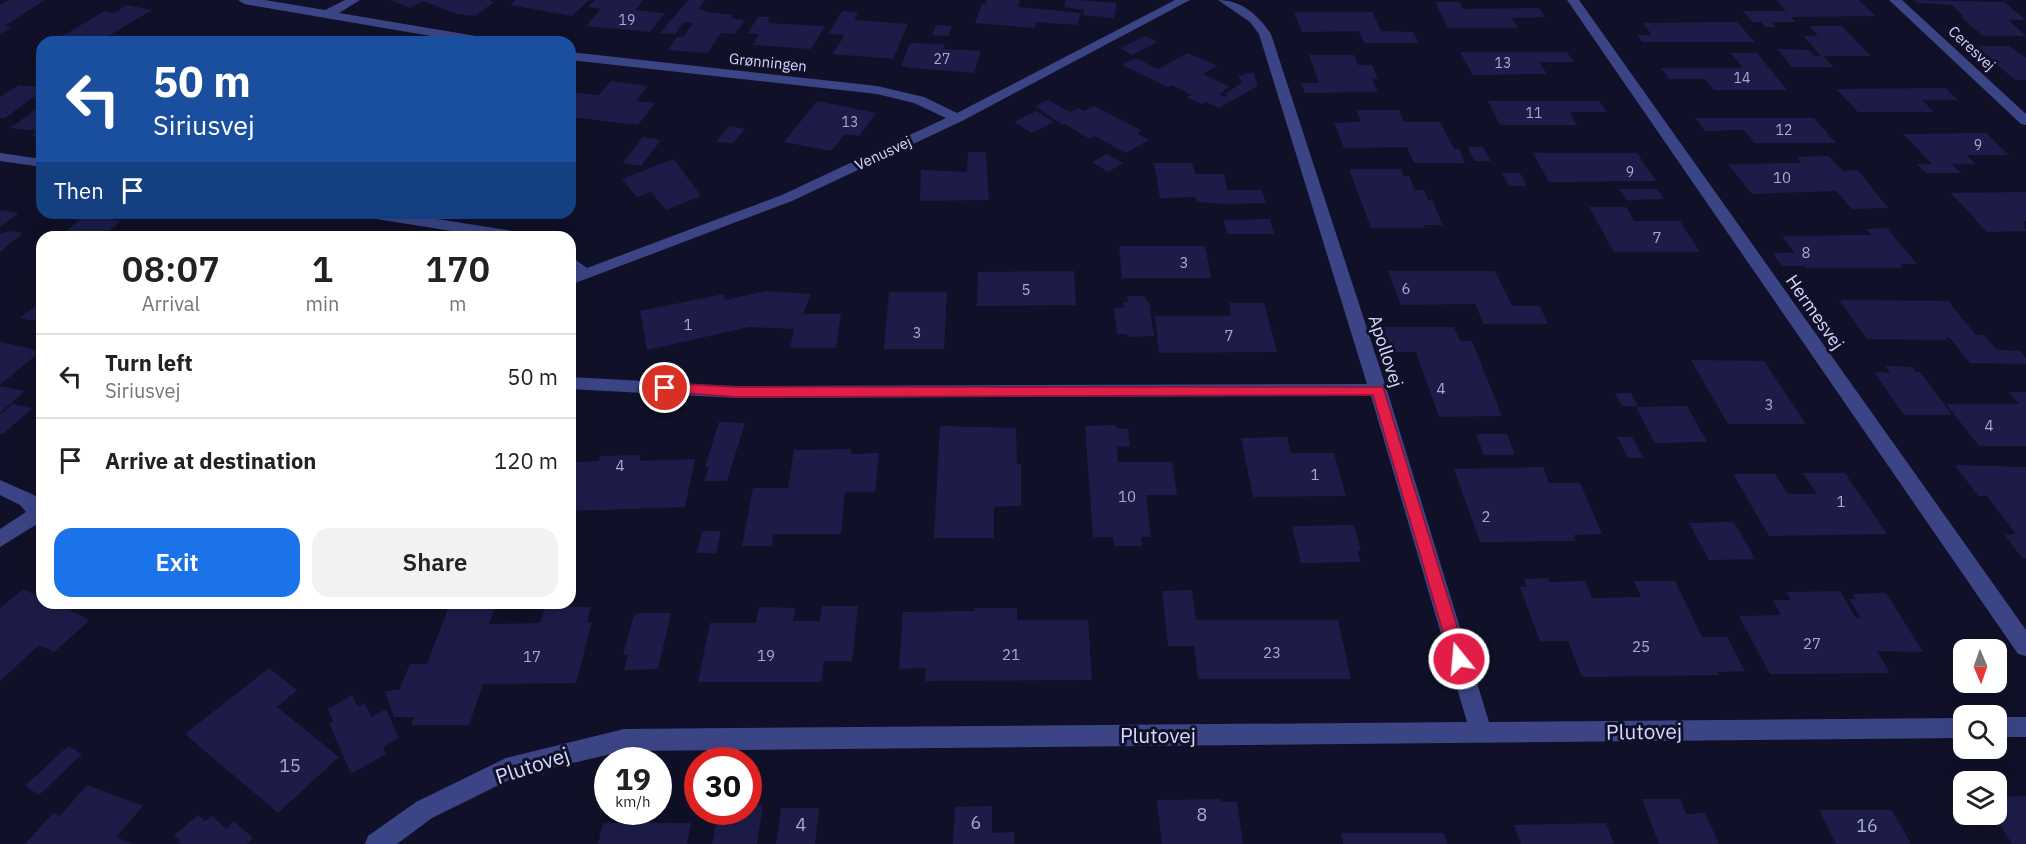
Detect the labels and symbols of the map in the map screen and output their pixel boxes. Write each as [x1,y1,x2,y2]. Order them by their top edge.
house number: 19 [619,11,635,29]
street label: Ceresvej [1944,21,2000,75]
street label: Grønningen [728,48,808,76]
house number: 27 [934,50,950,68]
house number: 13 [1495,54,1511,72]
house number: 14 [1734,69,1750,87]
house number: 11 [1526,104,1542,122]
house number: 13 [842,113,858,131]
house number: 12 [1776,121,1792,139]
street label: Venusvej [852,132,914,174]
house number: 9 [1974,136,1982,154]
house number: 9 [1626,163,1634,181]
house number: 10 [1773,168,1791,187]
house number: 7 [1652,228,1662,247]
house number: 8 [1801,243,1811,262]
house number: 3 [1179,253,1189,272]
street label: Hermesvej [1781,270,1849,354]
house number: 6 [1401,279,1411,298]
house number: 5 [1021,280,1031,299]
street label: Apollovej [1364,312,1408,390]
house number: 1 [683,315,693,334]
house number: 3 [912,323,922,342]
house number: 7 [1224,326,1234,345]
pin [639,362,690,413]
house number: 4 [1436,379,1446,398]
house number: 3 [1764,395,1774,414]
house number: 4 [1984,416,1994,435]
house number: 4 [615,456,625,475]
house number: 1 [1310,465,1320,484]
house number: 10 [1118,487,1136,506]
house number: 1 [1836,492,1846,511]
house number: 2 [1481,507,1491,526]
position arrow [1427,627,1491,691]
house number: 27 [1803,634,1821,653]
house number: 25 [1632,637,1650,656]
north arrow [1953,639,2007,693]
house number: 23 [1263,643,1281,662]
house number: 21 [1002,645,1020,664]
house number: 19 [757,646,775,665]
house number: 17 [523,647,541,666]
street label: Plutovej [1606,716,1682,746]
street label: Plutovej [1120,721,1196,749]
street label: Plutovej [491,740,573,790]
speed limit sign: 30 [684,747,762,825]
house number: 15 [279,754,301,777]
house number: 8 [1197,803,1207,826]
house number: 6 [971,811,981,834]
house number: 4 [796,813,807,836]
house number: 16 [1856,814,1878,837]

